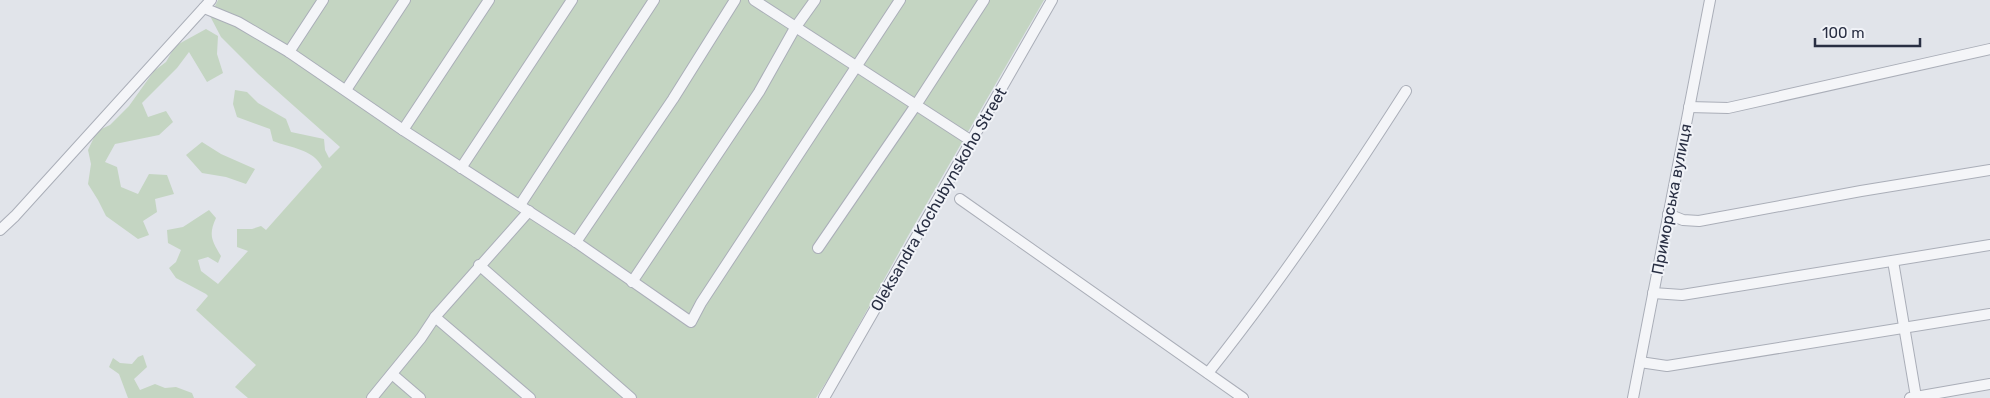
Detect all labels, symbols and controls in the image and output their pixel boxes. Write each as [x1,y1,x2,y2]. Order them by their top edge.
scale bar [1815,15,1920,47]
text: 100 m [1822,24,1864,42]
street label: Oleksandra Kochubynskoho Street [866,84,1010,315]
street label: Приморська вулиця [1648,122,1695,276]

